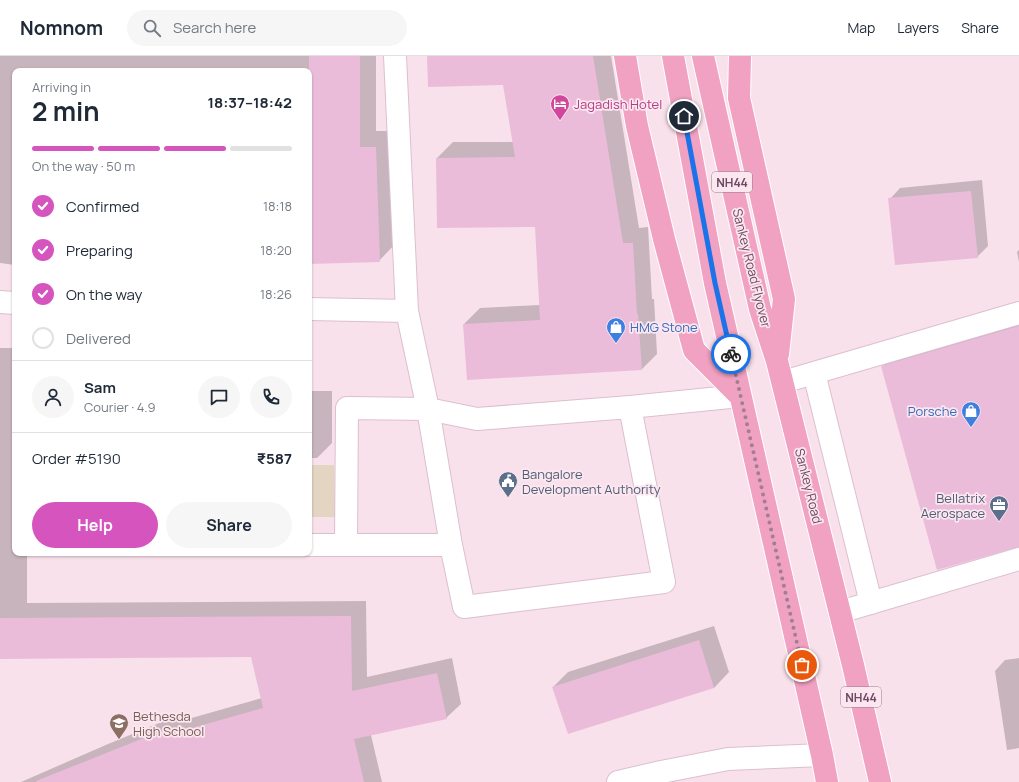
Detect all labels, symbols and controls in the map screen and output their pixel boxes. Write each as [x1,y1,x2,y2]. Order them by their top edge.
search box [127,10,407,46]
text: Nomnom [20,15,103,41]
icon: search [141,17,163,39]
text: Search here [173,17,256,38]
text: Map [847,18,875,37]
text: Layers [897,18,939,37]
text: Share [961,18,999,37]
text: Arriving in [32,78,91,96]
text: 18:37–18:42 [207,92,292,113]
text: 2 min [32,93,100,129]
hotel icon: Jagadish Hotel [549,93,571,121]
place label: Jagadish Hotel [574,95,662,113]
pin [667,99,701,133]
icon: home [673,105,695,127]
text: On the way · 50 m [32,157,135,175]
road number: NH44 [712,172,752,192]
icon: check [32,195,54,217]
text: Confirmed [66,196,139,217]
text: 18:18 [263,197,292,215]
street label: Sankey Road Flyover [729,207,776,330]
icon: check [32,239,54,261]
text: Preparing [66,240,133,261]
text: 18:20 [260,241,292,259]
icon: check [32,283,54,305]
text: On the way [66,284,142,305]
text: 18:26 [260,285,292,303]
shop icon: HMG Stone [605,316,627,344]
place label: HMG Stone [630,318,698,336]
text: Delivered [66,328,131,349]
courier [711,334,751,374]
icon: bike [720,343,742,365]
button: person [32,376,74,418]
button: chat [198,376,240,418]
button: phone [250,376,292,418]
text: Sam [84,377,116,398]
text: Courier · 4.9 [84,398,156,416]
shop icon: Porsche [960,400,982,428]
place label: Porsche [908,402,957,420]
street label: Sankey Road [791,446,827,526]
text: Order #5190 [32,448,121,469]
text: ₹587 [257,448,292,469]
place label: Bangalore Development Authority [522,465,661,498]
public building icon: Bangalore Development Authority [497,470,519,498]
place label: Bellatrix Aerospace [921,489,985,522]
office icon: Bellatrix Aerospace [988,494,1010,522]
button: Help [32,502,158,548]
button: Share [166,502,292,548]
pin [785,648,819,682]
icon: bag [791,654,813,676]
road number: NH44 [841,687,881,707]
place label: Bethesda High School [133,707,204,740]
school or university icon: Bethesda High School [108,712,130,740]

